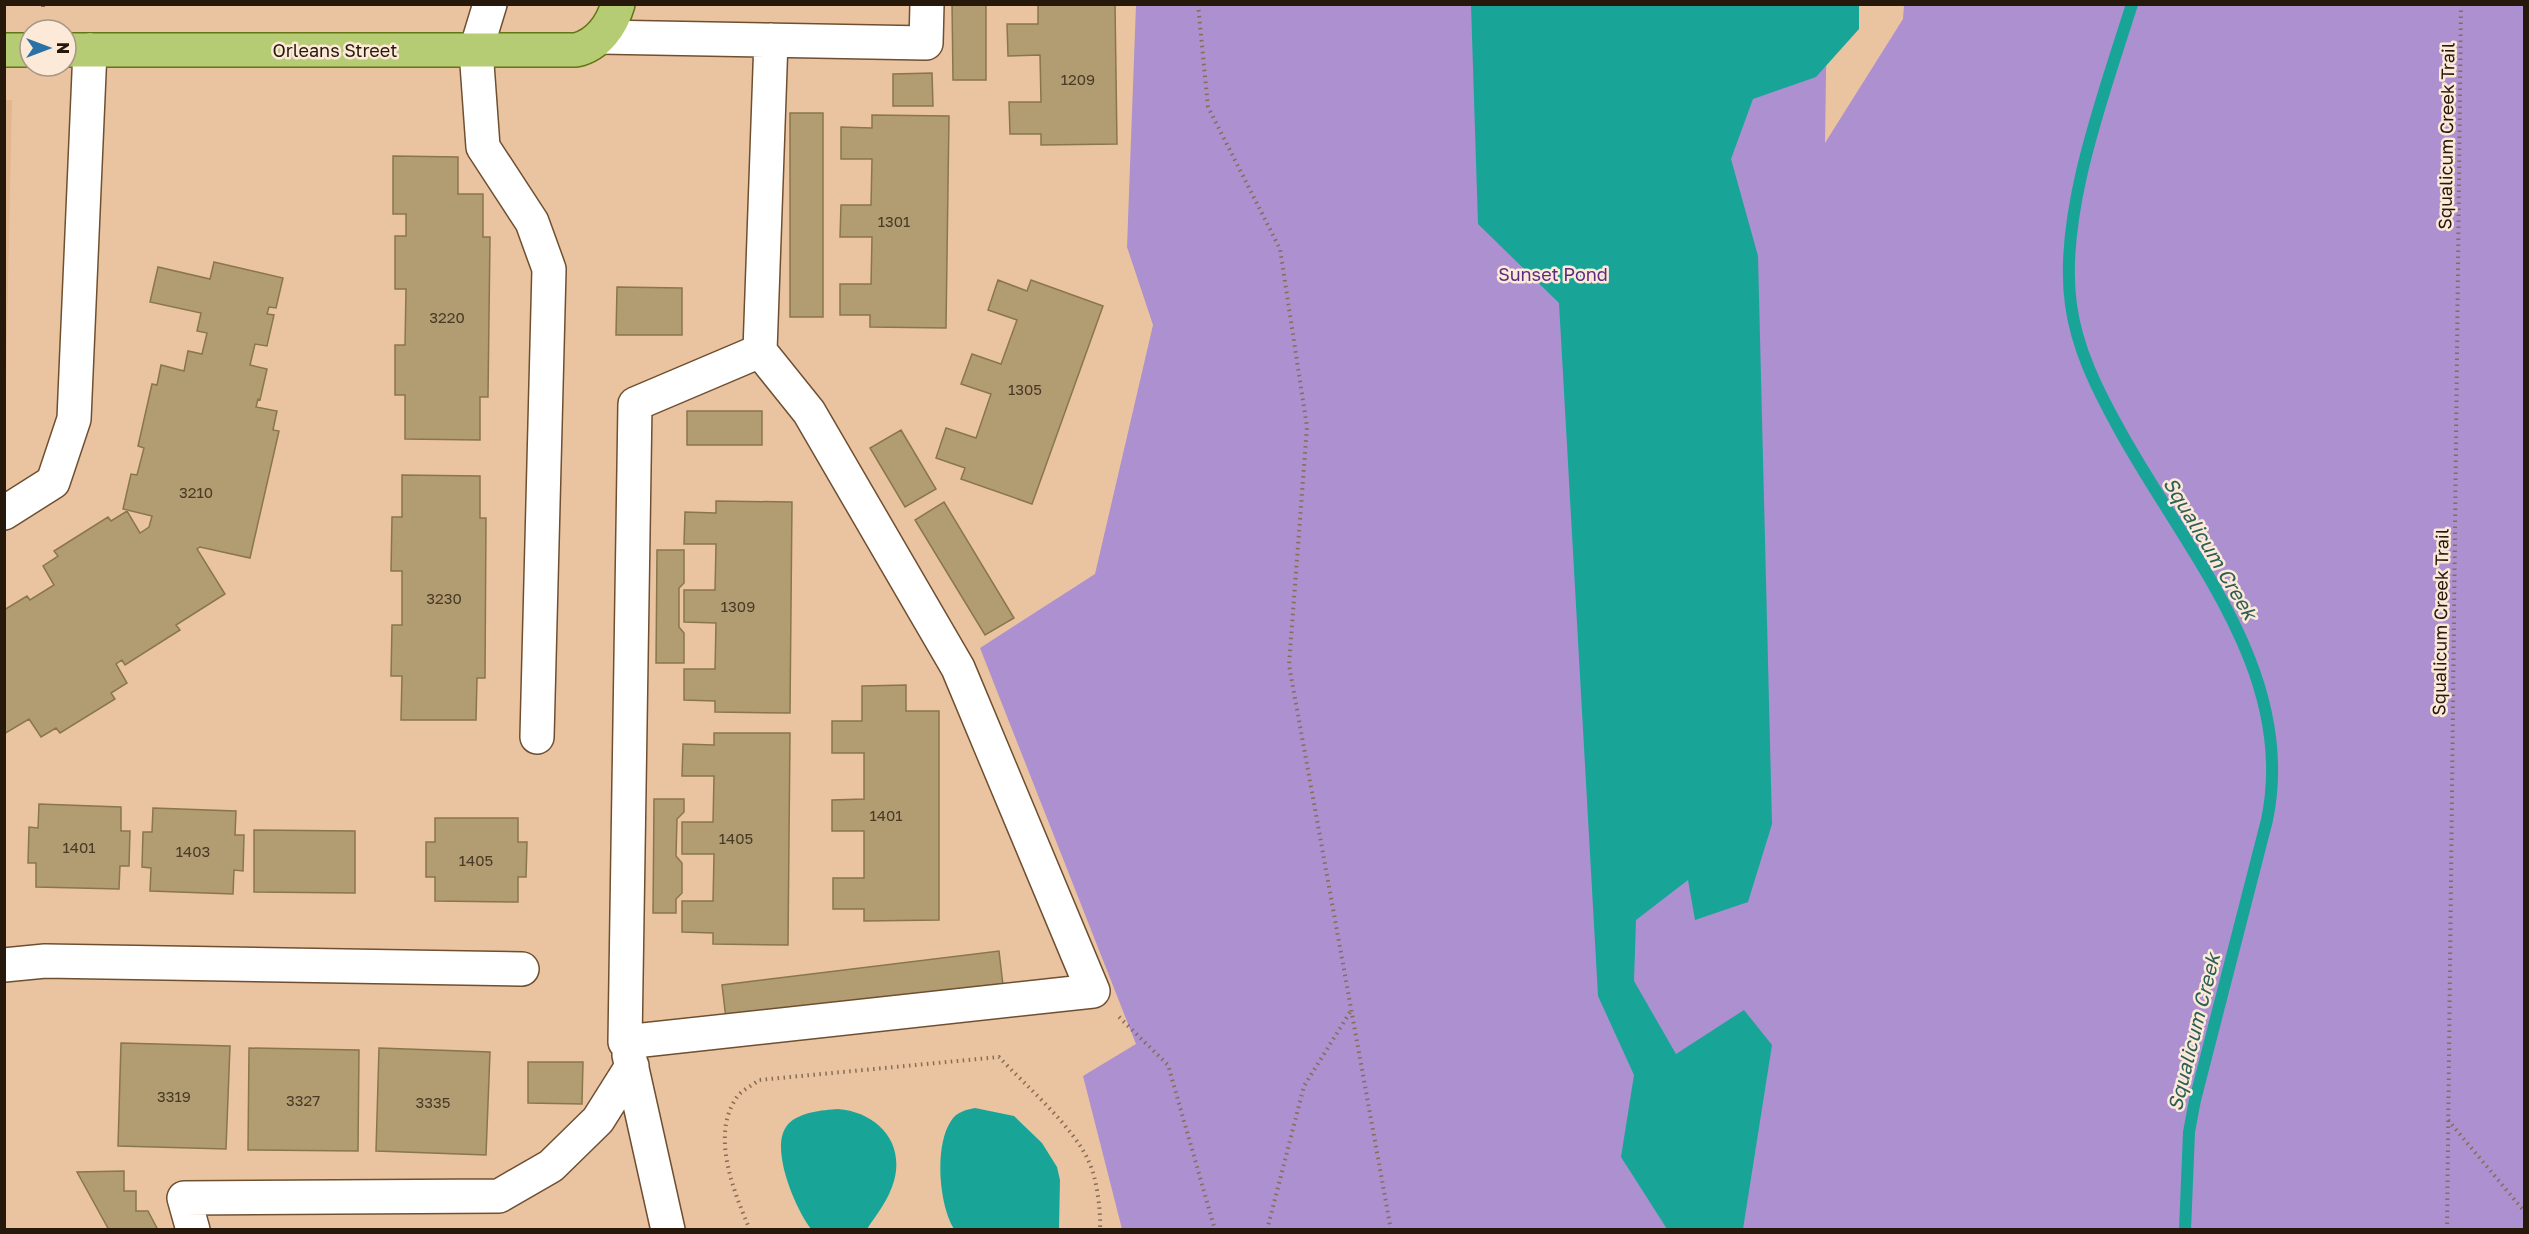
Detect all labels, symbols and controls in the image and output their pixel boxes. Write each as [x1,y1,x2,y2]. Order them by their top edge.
north arrow [18,18,78,78]
street label: Orleans Street [273,39,397,61]
text: N [53,42,73,54]
street label: Squalicum Creek Trail [2433,42,2459,230]
house number: 1209 [1061,70,1095,88]
house number: 1301 [878,212,910,230]
park label: Sunset Pond [1498,263,1608,285]
house number: 3220 [429,308,465,326]
house number: 1305 [1008,380,1042,398]
water label: Squalicum Creek [2159,473,2264,626]
house number: 3210 [179,483,213,501]
street label: Squalicum Creek Trail [2427,528,2453,716]
house number: 3230 [426,589,462,607]
house number: 1309 [721,597,755,615]
house number: 1401 [869,806,903,824]
house number: 1405 [719,829,753,847]
house number: 1401 [62,838,96,856]
house number: 1403 [176,842,210,860]
house number: 1405 [459,851,493,869]
water label: Squalicum Creek [2162,948,2225,1113]
house number: 3319 [157,1087,191,1105]
house number: 3327 [286,1091,320,1109]
house number: 3335 [415,1093,451,1111]

